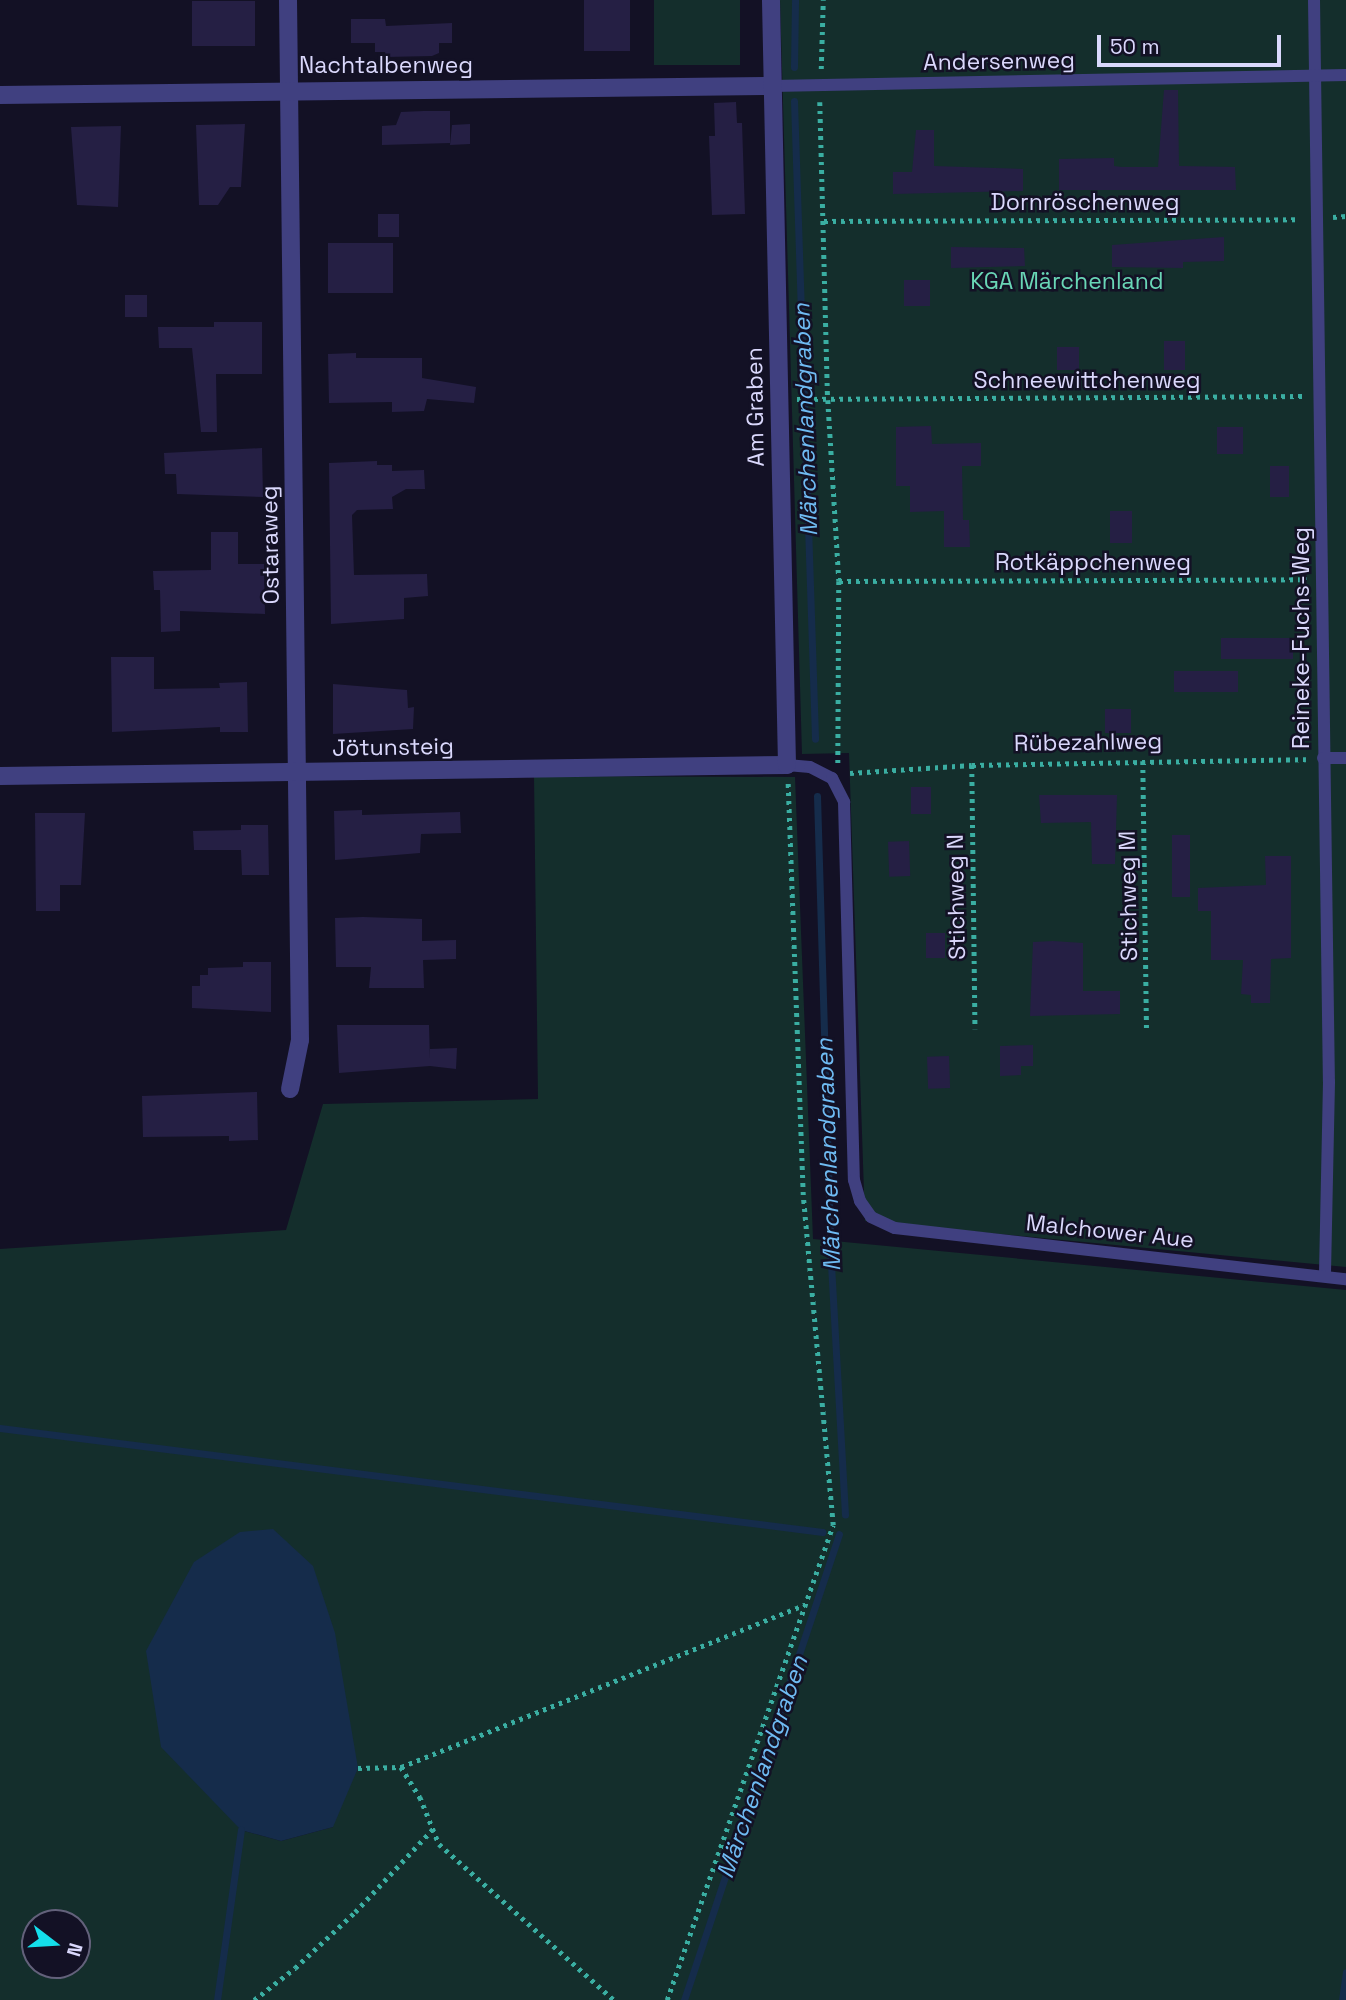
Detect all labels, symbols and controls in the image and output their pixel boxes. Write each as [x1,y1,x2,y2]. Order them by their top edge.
scale bar [1101,21,1285,65]
text: 50 m [1110,33,1160,60]
street label: Andersenweg [923,46,1075,76]
street label: Nachtalbenweg [299,51,473,79]
street label: Dornröschenweg [991,188,1179,216]
park label: KGA Märchenland [970,267,1164,295]
water label: Märchenlandgraben [787,303,823,537]
street label: Am Graben [740,347,770,467]
street label: Schneewittchenweg [973,366,1201,394]
street label: Ostaraweg [255,485,285,605]
street label: Reineke-Fuchs-Weg [1287,527,1315,749]
street label: Rotkäppchenweg [995,548,1191,576]
street label: Rübezahlweg [1014,727,1162,757]
street label: Jötunsteig [332,732,454,762]
street label: Stichweg M [1113,831,1143,961]
street label: Stichweg N [941,834,971,960]
water label: Märchenlandgraben [810,1038,846,1272]
street label: Malchower Aue [1024,1208,1196,1254]
water label: Märchenlandgraben [710,1652,814,1882]
north arrow [21,1909,91,1979]
text: N [61,1940,88,1959]

